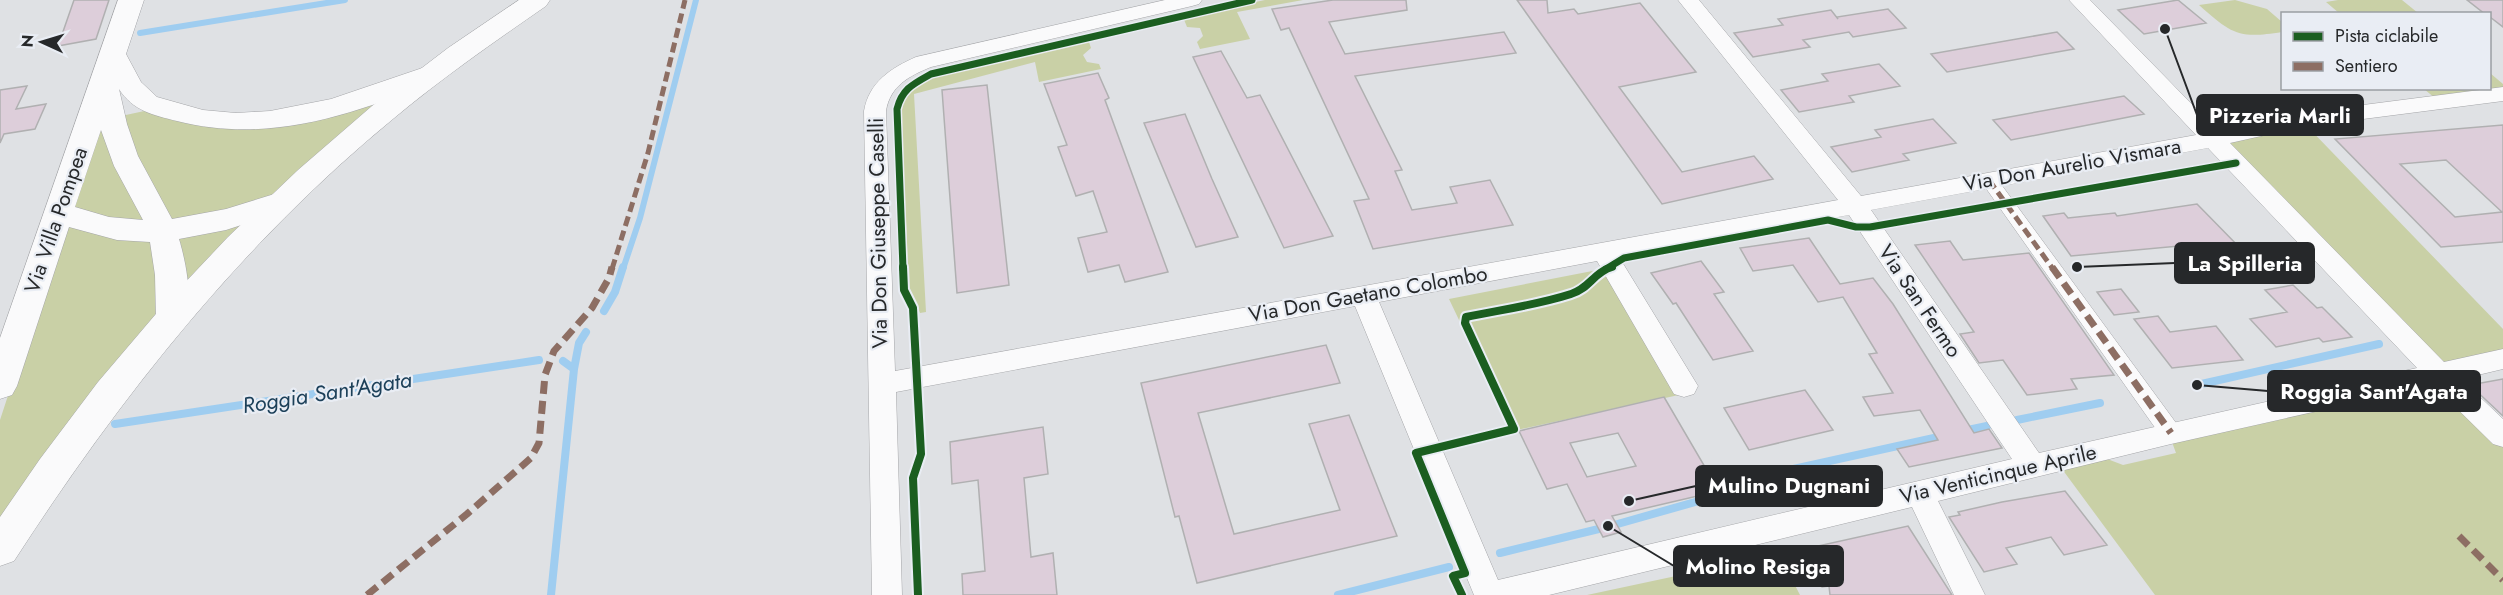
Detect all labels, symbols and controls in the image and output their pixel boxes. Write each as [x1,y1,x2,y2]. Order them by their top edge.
north arrow [12,12,72,72]
legend [2281,12,2491,90]
text: Pista ciclabile [2335,23,2438,49]
text: N [16,34,39,48]
text: Sentiero [2335,53,2398,79]
callout: Pizzeria Marli [2197,95,2363,135]
text: Pizzeria Marli [2209,99,2351,131]
street label: Via Don Giuseppe Caselli [861,117,895,349]
street label: Via Don Aurelio Vismara [1961,131,2183,199]
street label: Via Villa Pompea [17,143,95,297]
street label: Via San Fermo [1871,239,1969,363]
callout: La Spilleria [2175,243,2314,283]
text: La Spilleria [2188,247,2302,279]
street label: Via Don Gaetano Colombo [1246,258,1490,330]
water label: Roggia Sant'Agata [240,363,414,421]
callout: Roggia Sant'Agata [2268,371,2480,411]
text: Roggia Sant'Agata [2280,375,2468,407]
street label: Via Venticinque Aprile [1897,437,2099,511]
callout: Mulino Dugnani [1696,466,1882,506]
text: Mulino Dugnani [1708,469,1870,501]
callout: Molino Resiga [1674,546,1843,586]
text: Molino Resiga [1685,550,1831,582]

